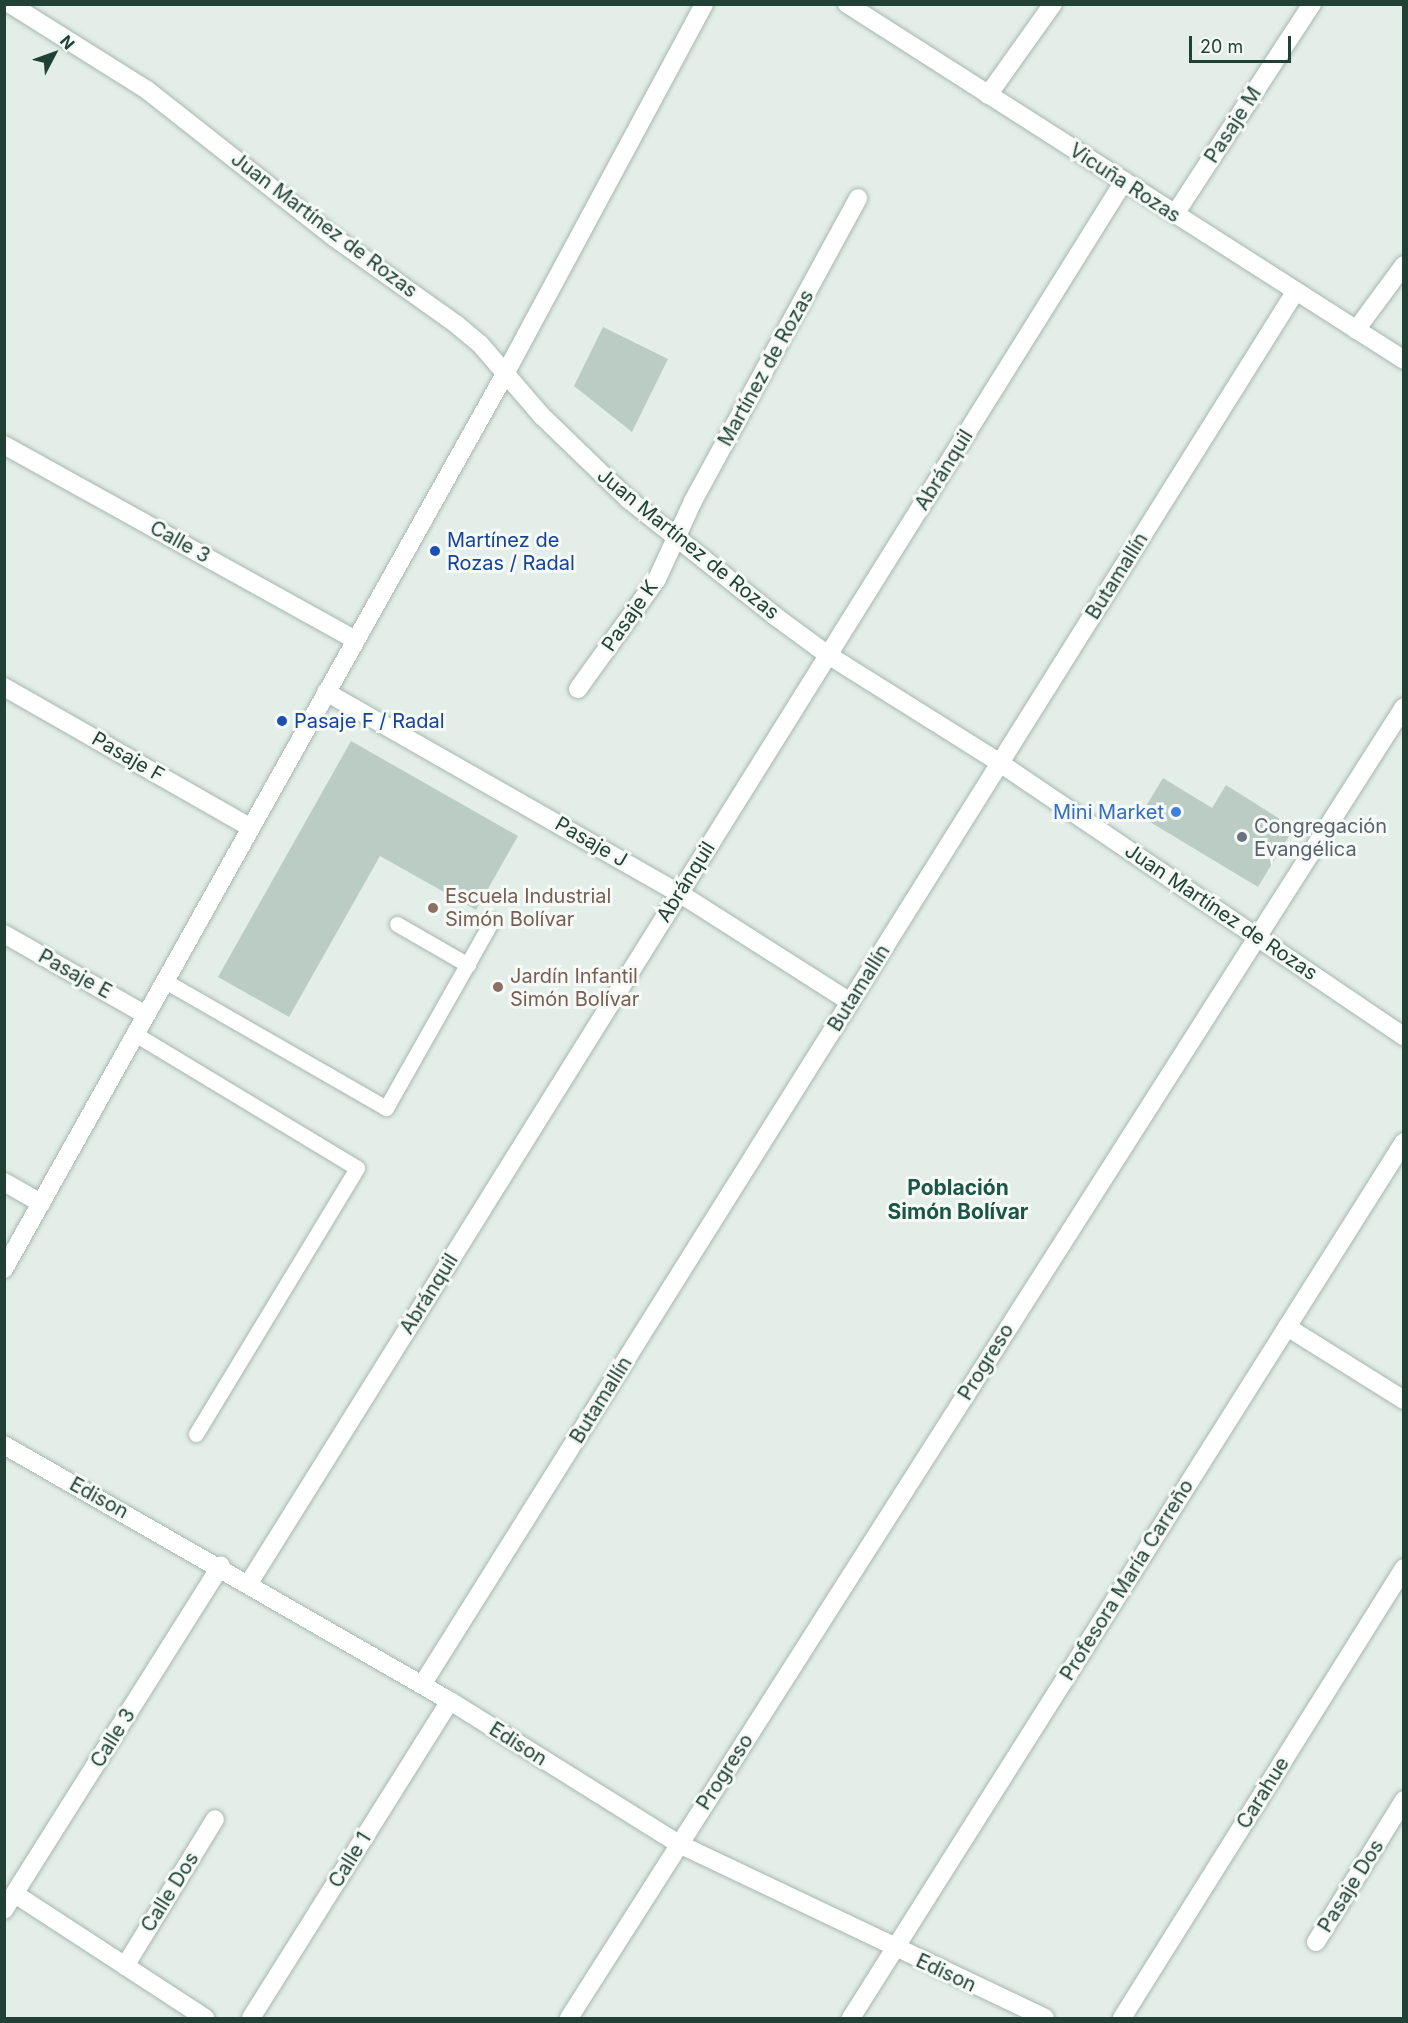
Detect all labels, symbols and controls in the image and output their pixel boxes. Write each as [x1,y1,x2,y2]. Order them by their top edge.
north arrow [24,24,84,84]
scale bar [1192,24,1294,62]
text: N [56,31,79,53]
text: 20 m [1200,36,1243,57]
street label: Pasaje M [1200,82,1266,168]
street label: Vicuña Rozas [1065,138,1185,228]
street label: Juan Martínez de Rozas [226,147,422,303]
street label: Martínez de Rozas [713,286,819,450]
street label: Abránquil [910,425,978,515]
street label: Juan Martínez de Rozas [592,463,784,625]
street label: Calle 3 [146,516,214,568]
place label: Martínez de Rozas / Radal [447,528,575,575]
street label: Butamallín [1081,528,1153,624]
marker: Martínez de Rozas / Radal [428,544,442,558]
street label: Pasaje K [597,576,663,656]
place label: Pasaje F / Radal [294,709,445,733]
marker: Pasaje F / Radal [275,714,289,728]
street label: Pasaje F [87,727,169,787]
place label: Mini Market [1053,800,1164,824]
marker: Mini Market [1169,805,1183,819]
street label: Pasaje J [551,812,631,872]
place label: Congregación Evangélica [1254,814,1387,861]
marker: Congregación Evangélica [1235,830,1249,844]
street label: Abránquil [652,837,720,927]
street label: Juan Martínez de Rozas [1120,839,1322,985]
place label: Escuela Industrial Simón Bolívar [445,885,611,932]
marker: Escuela Industrial Simón Bolívar [426,901,440,915]
street label: Butamallín [823,940,895,1036]
street label: Pasaje E [34,944,116,1004]
place label: Jardín Infantil Simón Bolívar [510,964,639,1011]
marker: Jardín Infantil Simón Bolívar [491,980,505,994]
district label: Población Simón Bolívar [888,1175,1028,1225]
street label: Abránquil [395,1249,463,1339]
street label: Progreso [953,1319,1019,1405]
street label: Butamallín [565,1352,637,1448]
street label: Edison [65,1472,133,1524]
street label: Profesora María Carreño [1055,1475,1199,1685]
street label: Calle 3 [86,1704,140,1772]
street label: Edison [485,1717,551,1771]
street label: Progreso [692,1730,758,1814]
street label: Carahue [1232,1753,1294,1833]
street label: Calle 1 [324,1828,376,1892]
street label: Pasaje Dos [1313,1835,1389,1937]
street label: Calle Dos [136,1848,204,1936]
street label: Edison [912,1949,980,1997]

